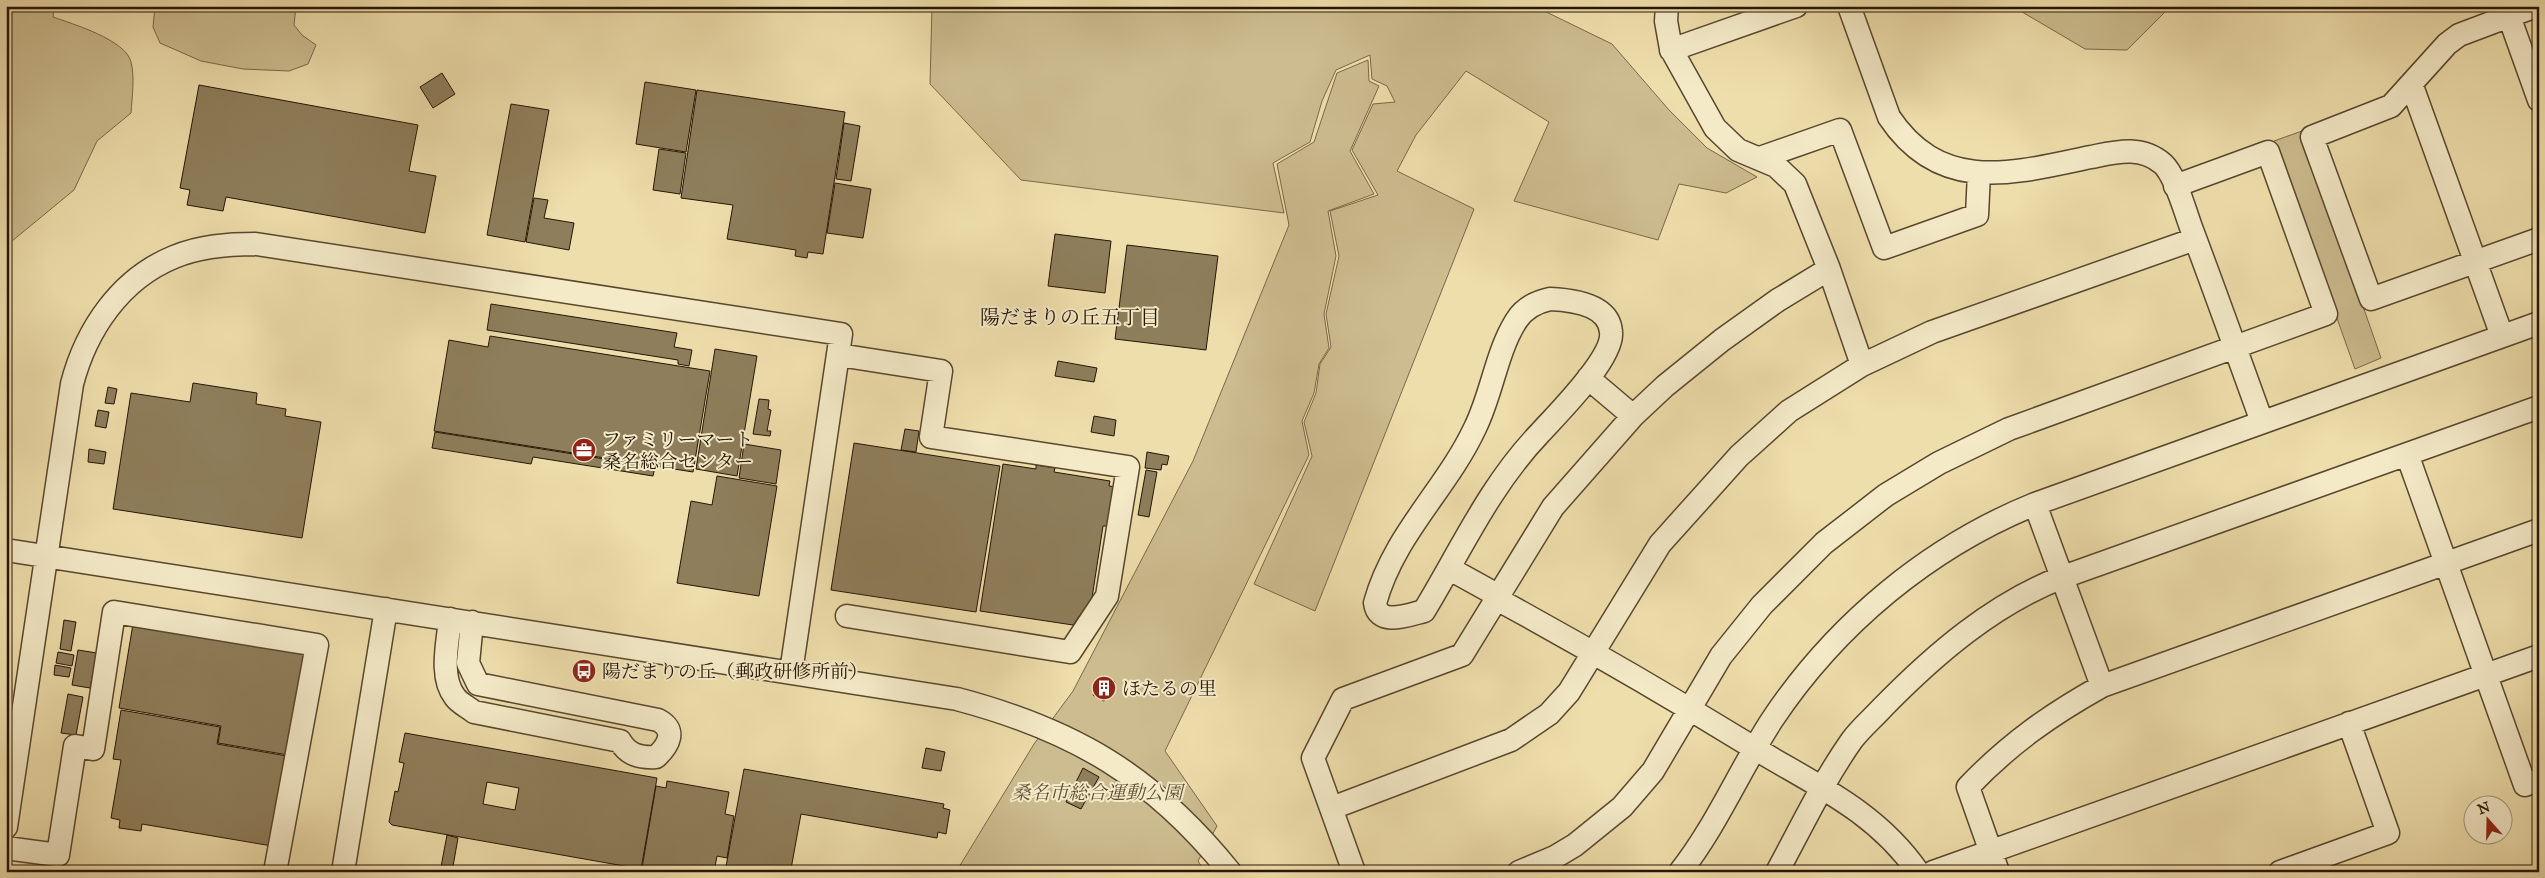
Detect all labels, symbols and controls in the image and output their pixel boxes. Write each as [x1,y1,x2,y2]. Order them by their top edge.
district label: 陽だまりの丘五丁目 [980,305,1160,329]
place label: ファミリーマート 桑名総合センター [602,428,754,473]
office icon: ファミリーマート 桑名総合センター [571,437,597,463]
bus stop icon: 陽だまりの丘（郵政研修所前） [571,658,597,684]
place label: 陽だまりの丘（郵政研修所前） [602,660,868,683]
building icon: ほたるの里 [1091,675,1117,701]
place label: ほたるの里 [1122,677,1217,700]
park label: 桑名市総合運動公園 [1011,781,1185,804]
north arrow [2462,796,2512,846]
text: N [2475,798,2492,818]

